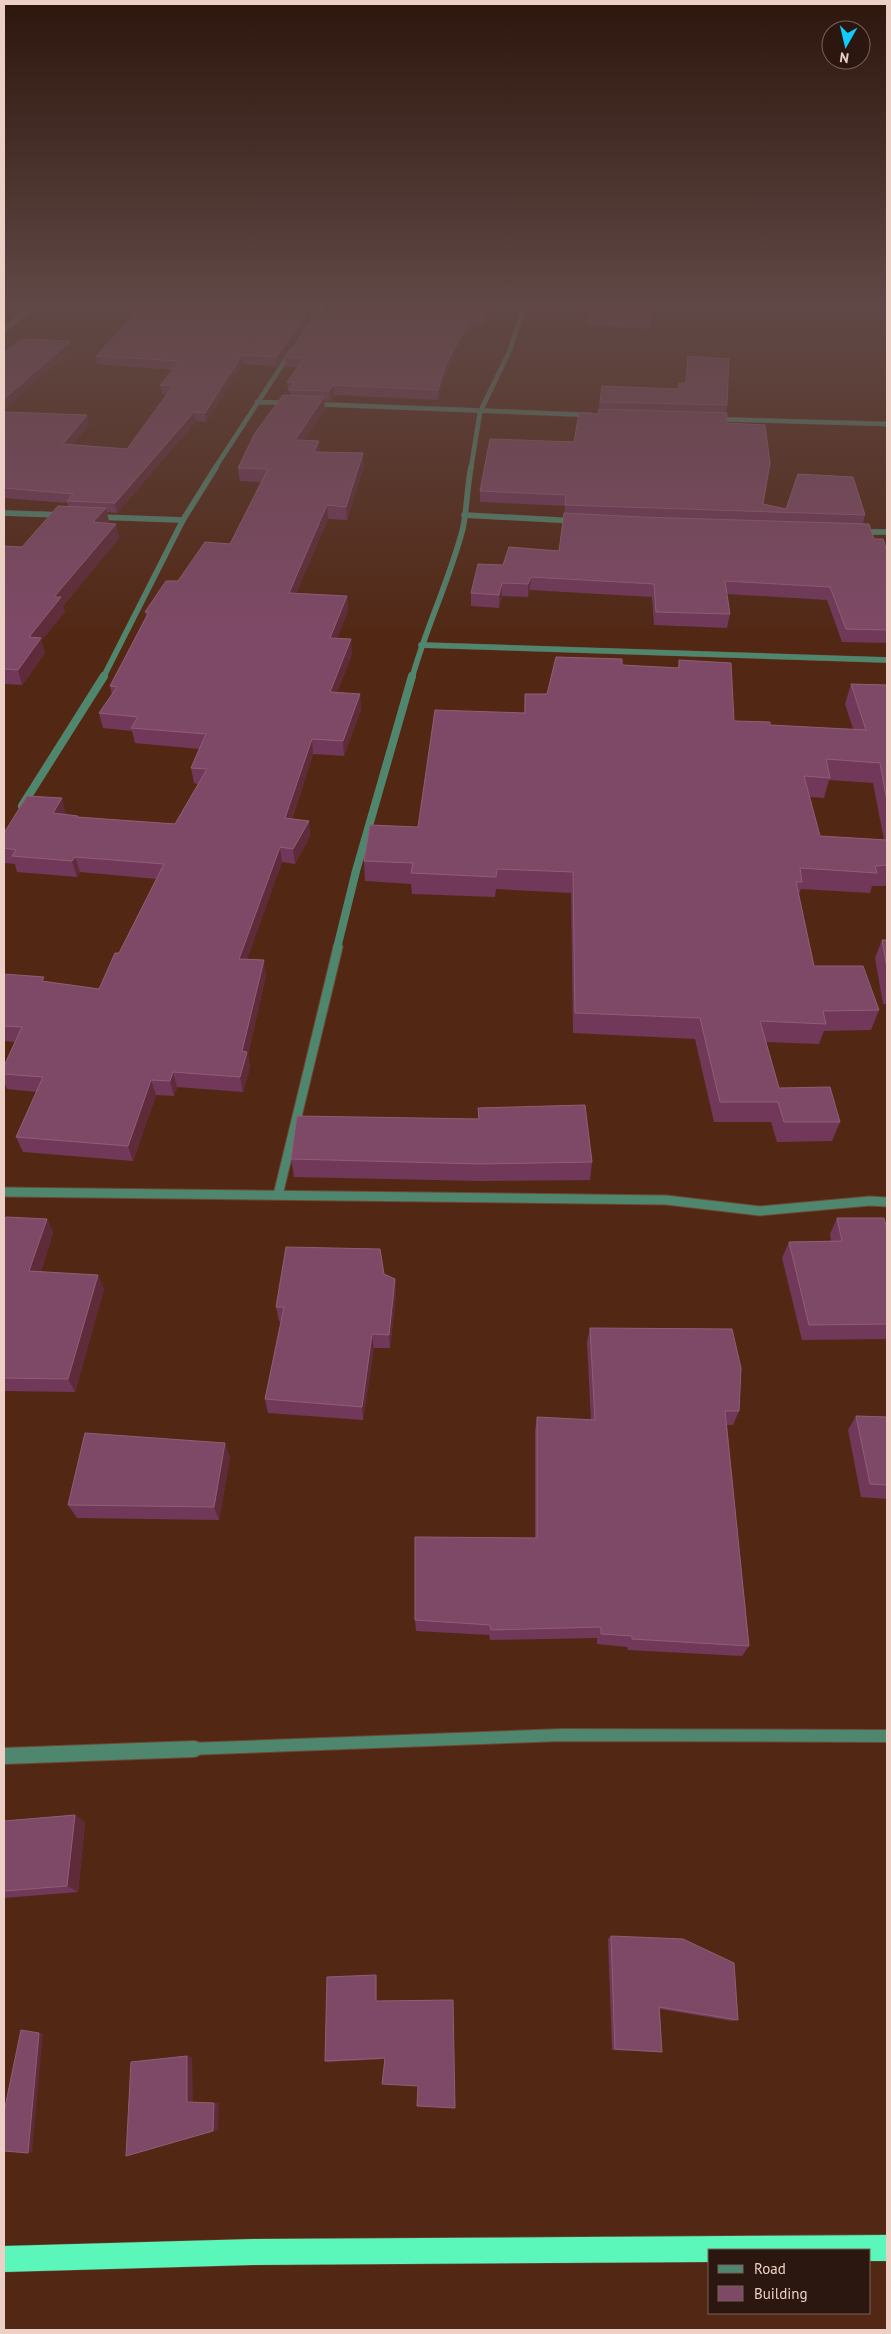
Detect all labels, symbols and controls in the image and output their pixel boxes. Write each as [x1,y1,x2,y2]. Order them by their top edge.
north arrow [821,20,871,70]
text: N [838,48,850,67]
legend [708,2249,871,2314]
text: Road [754,2259,786,2278]
text: Building [754,2284,808,2303]

